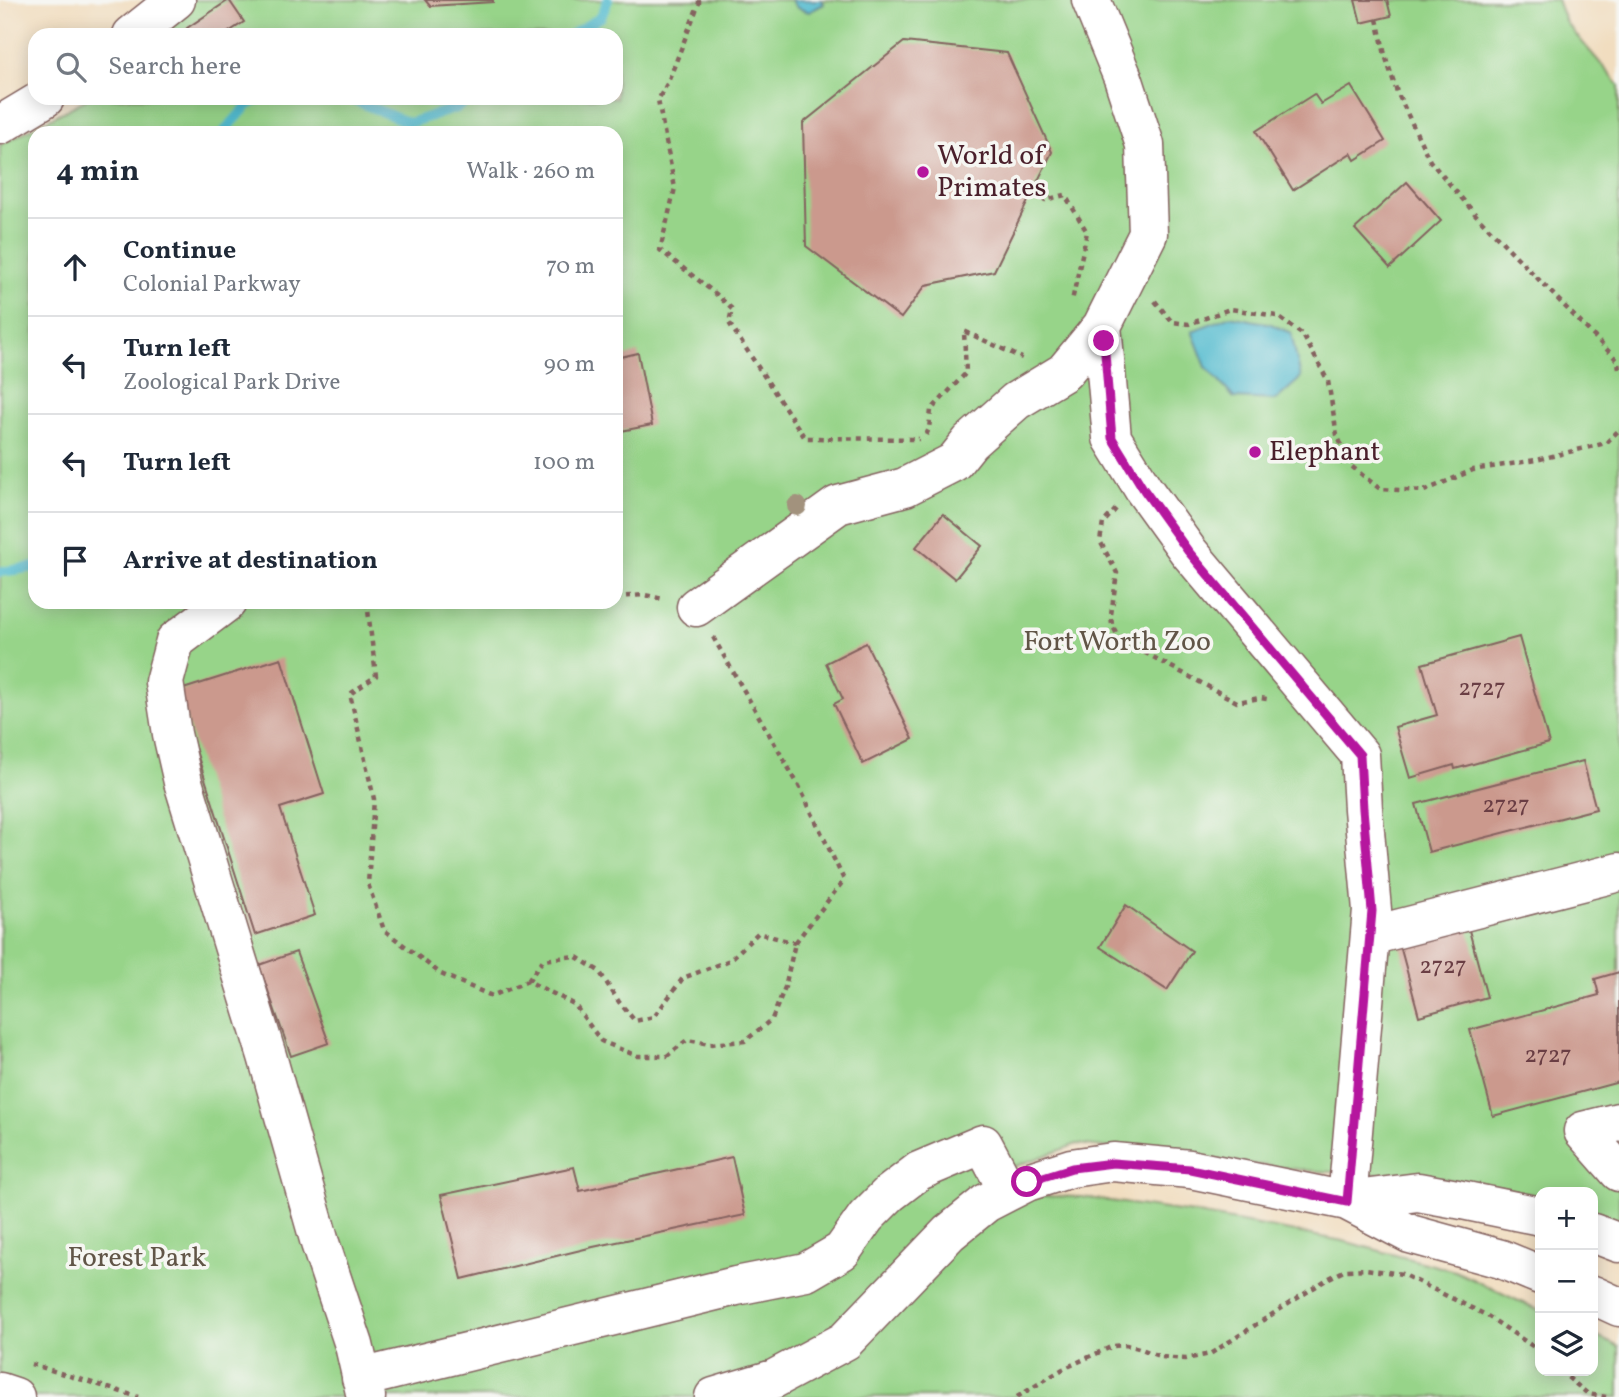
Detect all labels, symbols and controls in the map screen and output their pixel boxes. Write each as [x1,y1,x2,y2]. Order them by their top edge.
search box [28,28,623,105]
icon: search [52,48,90,86]
text: Search here [108,49,241,85]
place label: World of Primates [937,137,1047,208]
text: 4 min [56,151,140,193]
text: Walk · 260 m [466,156,595,188]
marker: World of Primates [915,164,931,180]
text: Continue [123,233,236,269]
icon: ahead [56,248,94,286]
text: 70 m [546,251,595,283]
text: Colonial Parkway [123,269,301,301]
route end [1088,325,1119,356]
text: Turn left [123,331,231,367]
icon: left [56,346,94,384]
text: 90 m [544,349,595,381]
text: Zoological Park Drive [123,367,341,399]
place label: Elephant [1269,433,1380,472]
icon: left [56,444,94,482]
marker: Elephant [1247,444,1263,460]
text: Turn left [123,445,231,481]
text: 100 m [533,447,595,479]
icon: arrive [56,542,94,580]
text: Arrive at destination [123,543,378,579]
park label: Fort Worth Zoo [1023,623,1211,662]
house number: 2727 [1458,672,1506,706]
house number: 2727 [1482,789,1530,823]
house number: 2727 [1419,950,1467,984]
house number: 2727 [1524,1039,1572,1073]
route start [1011,1166,1042,1197]
map controls [1535,1187,1598,1376]
button: + [1535,1187,1598,1250]
park label: Forest Park [68,1239,206,1278]
button: − [1535,1250,1598,1313]
button: layers [1535,1313,1598,1376]

